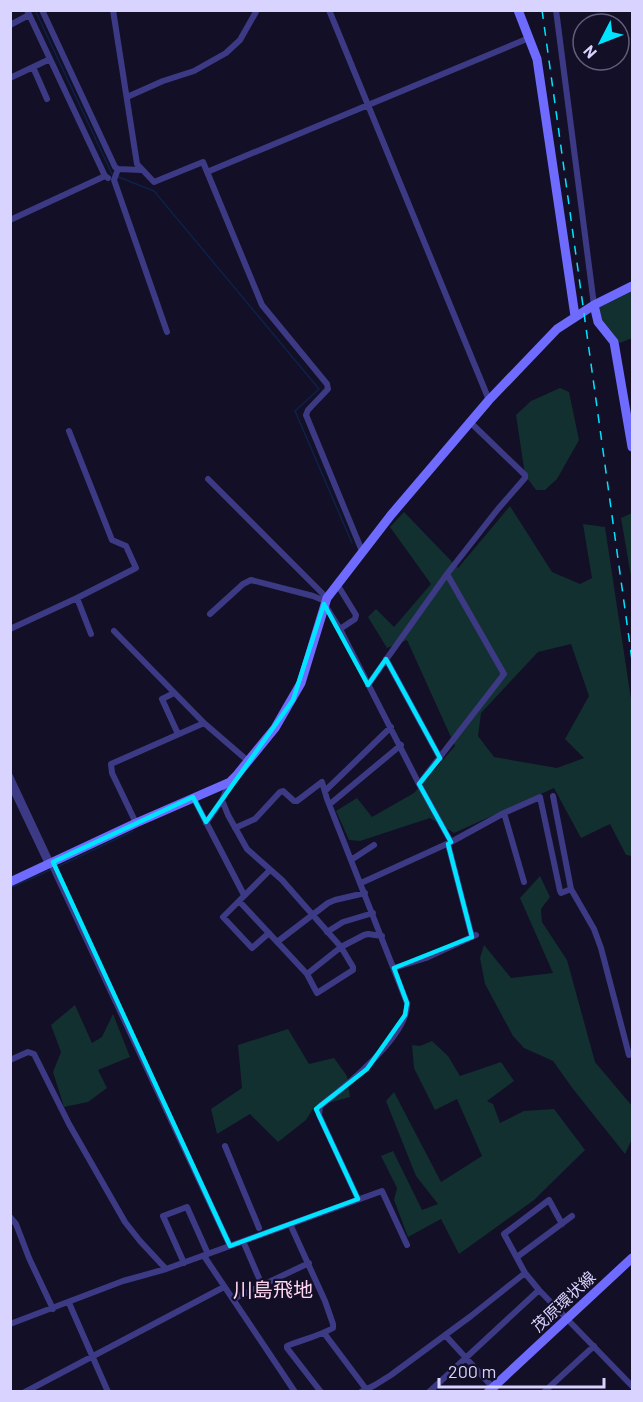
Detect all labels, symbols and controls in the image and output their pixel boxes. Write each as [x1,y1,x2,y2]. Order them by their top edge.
north arrow [571,12,631,72]
text: N [579,42,600,63]
street label: 茂原環状線 [527,1267,599,1335]
district label: 川島飛地 [233,1277,313,1301]
scale bar [439,1351,604,1389]
text: 200 m [448,1360,496,1382]

